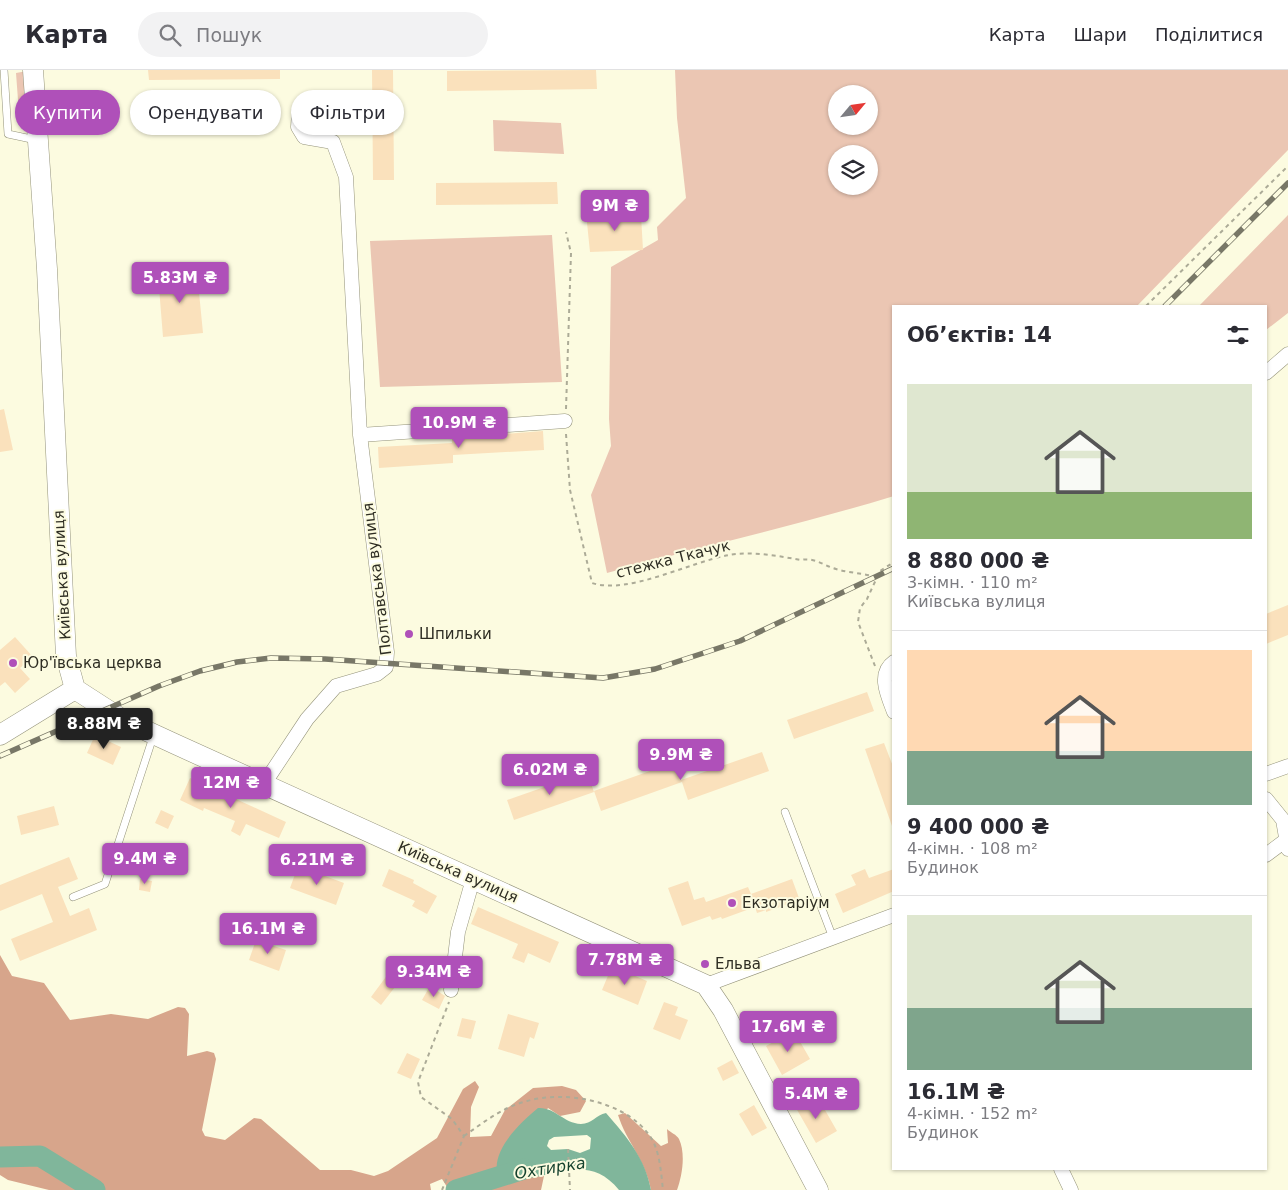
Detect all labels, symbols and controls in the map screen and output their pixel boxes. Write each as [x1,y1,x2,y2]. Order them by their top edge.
search box [138,12,488,57]
text: Карта [25,21,108,49]
icon: search [156,21,184,49]
text: Пошук [196,24,262,46]
text: Карта [989,24,1045,45]
text: Шари [1073,24,1127,45]
text: Поділитися [1155,24,1263,45]
north arrow [828,85,878,135]
map controls [828,85,878,195]
chip: Купити [15,90,120,135]
chip: Орендувати [130,90,281,135]
chip: Фільтри [291,90,404,135]
button: layers [828,145,878,195]
pin: 9M ₴ [585,190,645,232]
text: 9M ₴ [592,196,638,215]
pin: 5.83M ₴ [134,262,226,304]
text: 5.83M ₴ [143,268,217,287]
icon: filters [1224,321,1252,349]
text: Об’єктів: 14 [907,323,1052,347]
pin: 10.9M ₴ [413,406,505,449]
text: 10.9M ₴ [422,413,496,432]
icon: home [1035,417,1125,507]
street label: Полтавська вулиця [359,502,395,656]
street label: Київська вулиця [50,510,74,640]
street label: стежка Ткачук [614,536,732,582]
text: 8 880 000 ₴ [907,549,1049,573]
text: 3-кімн. · 110 m² [907,573,1038,592]
text: Київська вулиця [907,592,1045,611]
place label: Шпильки [419,625,492,643]
marker: Шпильки [403,628,415,640]
place label: Юр'ївська церква [23,654,162,672]
marker: Юр'ївська церква [7,657,19,669]
icon: home [1035,682,1125,772]
pin: 8.88M ₴ [58,708,150,750]
text: 8.88M ₴ [67,714,141,733]
pin: 9.9M ₴ [640,738,722,781]
text: 9.9M ₴ [649,745,713,764]
pin: 6.02M ₴ [504,754,596,796]
text: 6.02M ₴ [513,760,587,779]
pin: 12M ₴ [196,766,266,809]
text: 12M ₴ [202,773,260,792]
text: 9 400 000 ₴ [907,815,1049,839]
street label: Київська вулиця [395,837,521,907]
text: 4-кімн. · 108 m² [907,839,1038,858]
pin: 9.4M ₴ [104,842,186,885]
pin: 6.21M ₴ [271,844,363,886]
text: 9.4M ₴ [113,849,177,868]
text: 6.21M ₴ [280,850,354,869]
text: Будинок [907,858,979,877]
place label: Екзотаріум [742,894,830,912]
marker: Екзотаріум [726,897,738,909]
pin: 16.1M ₴ [222,912,314,955]
text: 16.1M ₴ [231,919,305,938]
pin: 7.78M ₴ [579,944,671,986]
icon: home [1035,947,1125,1037]
text: 7.78M ₴ [588,950,662,969]
place label: Ельва [715,955,761,973]
pin: 9.34M ₴ [388,956,480,998]
marker: Ельва [699,958,711,970]
text: 9.34M ₴ [397,962,471,981]
pin: 17.6M ₴ [742,1010,834,1053]
text: 17.6M ₴ [751,1017,825,1036]
pin: 5.4M ₴ [775,1078,857,1120]
text: 16.1M ₴ [907,1080,1005,1104]
text: 5.4M ₴ [784,1084,848,1103]
text: 4-кімн. · 152 m² [907,1104,1038,1123]
text: Будинок [907,1123,979,1142]
water label: Охтирка [513,1153,587,1183]

